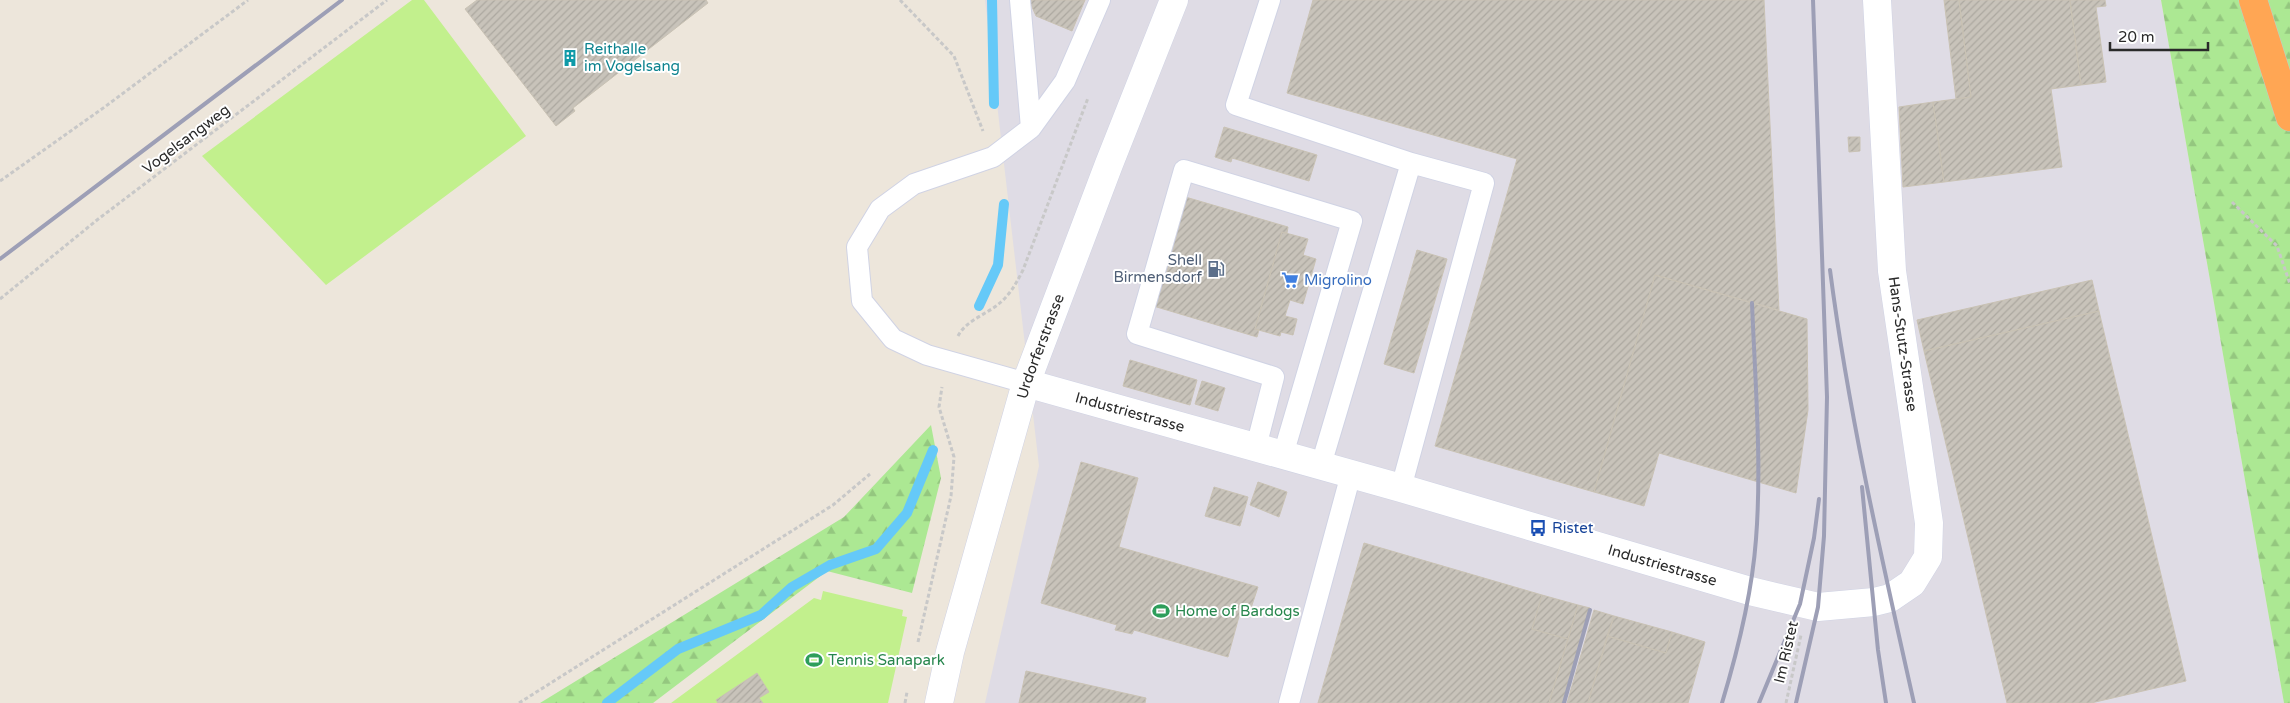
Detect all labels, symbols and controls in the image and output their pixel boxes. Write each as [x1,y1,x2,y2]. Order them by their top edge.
scale bar [2110,20,2208,52]
text: 20 m [2118,28,2155,46]
place label: Reithalle im Vogelsang [584,40,680,75]
building icon: Reithalle im Vogelsang [560,48,580,68]
street label: Vogelsangweg [139,100,233,178]
place label: Shell Birmensdorf [1114,251,1202,286]
fuel station icon: Shell Birmensdorf [1206,259,1226,279]
supermarket icon: Migrolino [1280,270,1300,290]
place label: Migrolino [1304,271,1372,289]
street label: Hans-Stutz-Strasse [1885,275,1921,413]
street label: Urdorferstrasse [1013,291,1068,401]
street label: Industriestrasse [1073,388,1187,436]
bus stop icon: Ristet [1528,518,1548,538]
place label: Ristet [1552,519,1594,537]
street label: Industriestrasse [1606,541,1719,590]
sports icon: Home of Bardogs [1151,601,1171,621]
place label: Home of Bardogs [1175,602,1300,620]
street label: Im Ristet [1770,619,1802,685]
sports icon: Tennis Sanapark [804,650,824,670]
place label: Tennis Sanapark [828,651,945,669]

